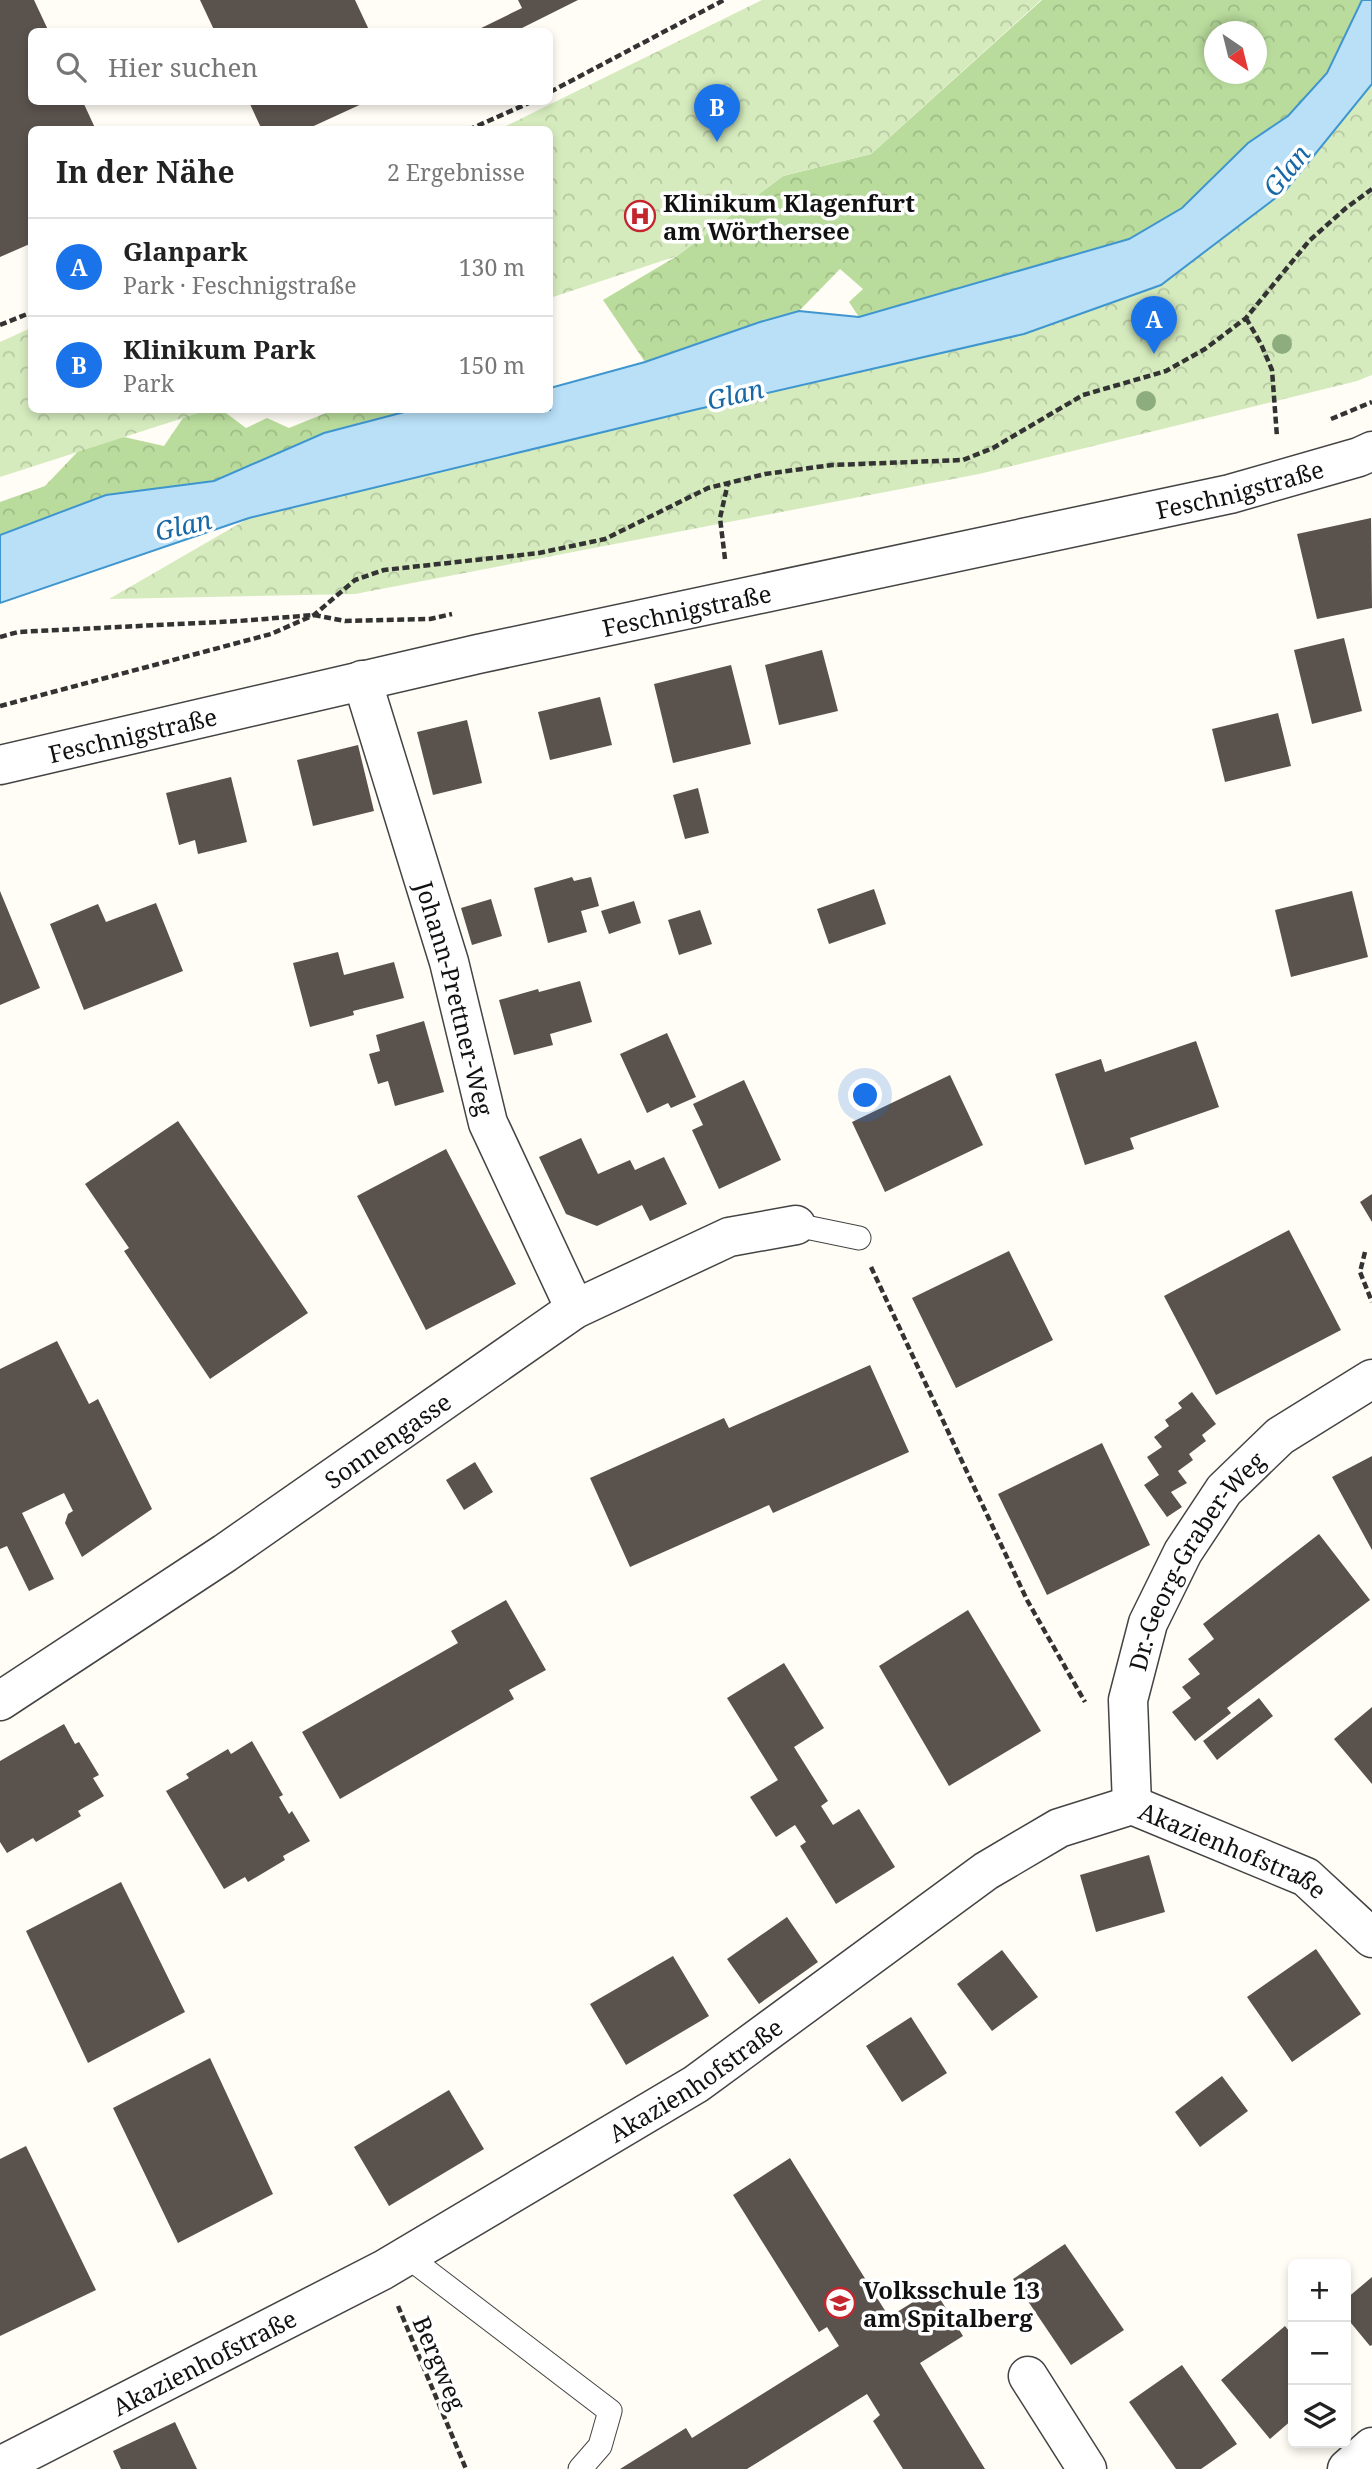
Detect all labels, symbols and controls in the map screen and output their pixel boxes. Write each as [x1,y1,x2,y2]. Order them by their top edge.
north arrow [1204,21,1267,84]
search box [28,28,553,105]
icon: search [52,48,90,86]
text: Hier suchen [108,49,258,85]
pin: B [694,84,740,142]
water label: Glan [1254,136,1318,204]
text: In der Nähe [56,151,235,192]
text: 2 Ergebnisse [387,156,525,188]
place label: Klinikum Klagenfurt am Wörthersee [663,186,915,247]
hospital icon: Klinikum Klagenfurt am Wörthersee [623,199,657,233]
text: Glanpark [123,233,248,269]
text: A [70,251,88,283]
text: 130 m [459,251,525,283]
text: Park · Feschnigstraße [123,269,357,301]
pin: A [1131,296,1177,354]
text: Klinikum Park [123,331,316,367]
text: B [71,349,87,381]
text: 150 m [459,349,525,381]
text: Park [123,367,174,399]
water label: Glan [703,370,767,418]
street label: Feschnigstraße [1153,452,1327,526]
water label: Glan [151,501,215,549]
street label: Feschnigstraße [599,576,774,644]
street label: Feschnigstraße [45,699,220,770]
street label: Johann-Prettner-Weg [408,876,502,1119]
your location [848,1078,882,1112]
street label: Sonnengasse [317,1384,457,1496]
street label: Dr.-Georg-Graber-Weg [1120,1443,1271,1674]
street label: Akazienhofstraße [1134,1793,1335,1905]
street label: Akazienhofstraße [602,2010,789,2149]
map controls [1288,2259,1351,2448]
button: + [1288,2259,1351,2322]
place label: Volksschule 13 am Spitalberg [863,2273,1040,2334]
school or university icon: Volksschule 13 am Spitalberg [823,2286,857,2320]
street label: Akazienhofstraße [106,2301,302,2423]
street label: Bergweg [405,2311,475,2415]
button: − [1288,2322,1351,2385]
button: layers [1288,2385,1351,2448]

